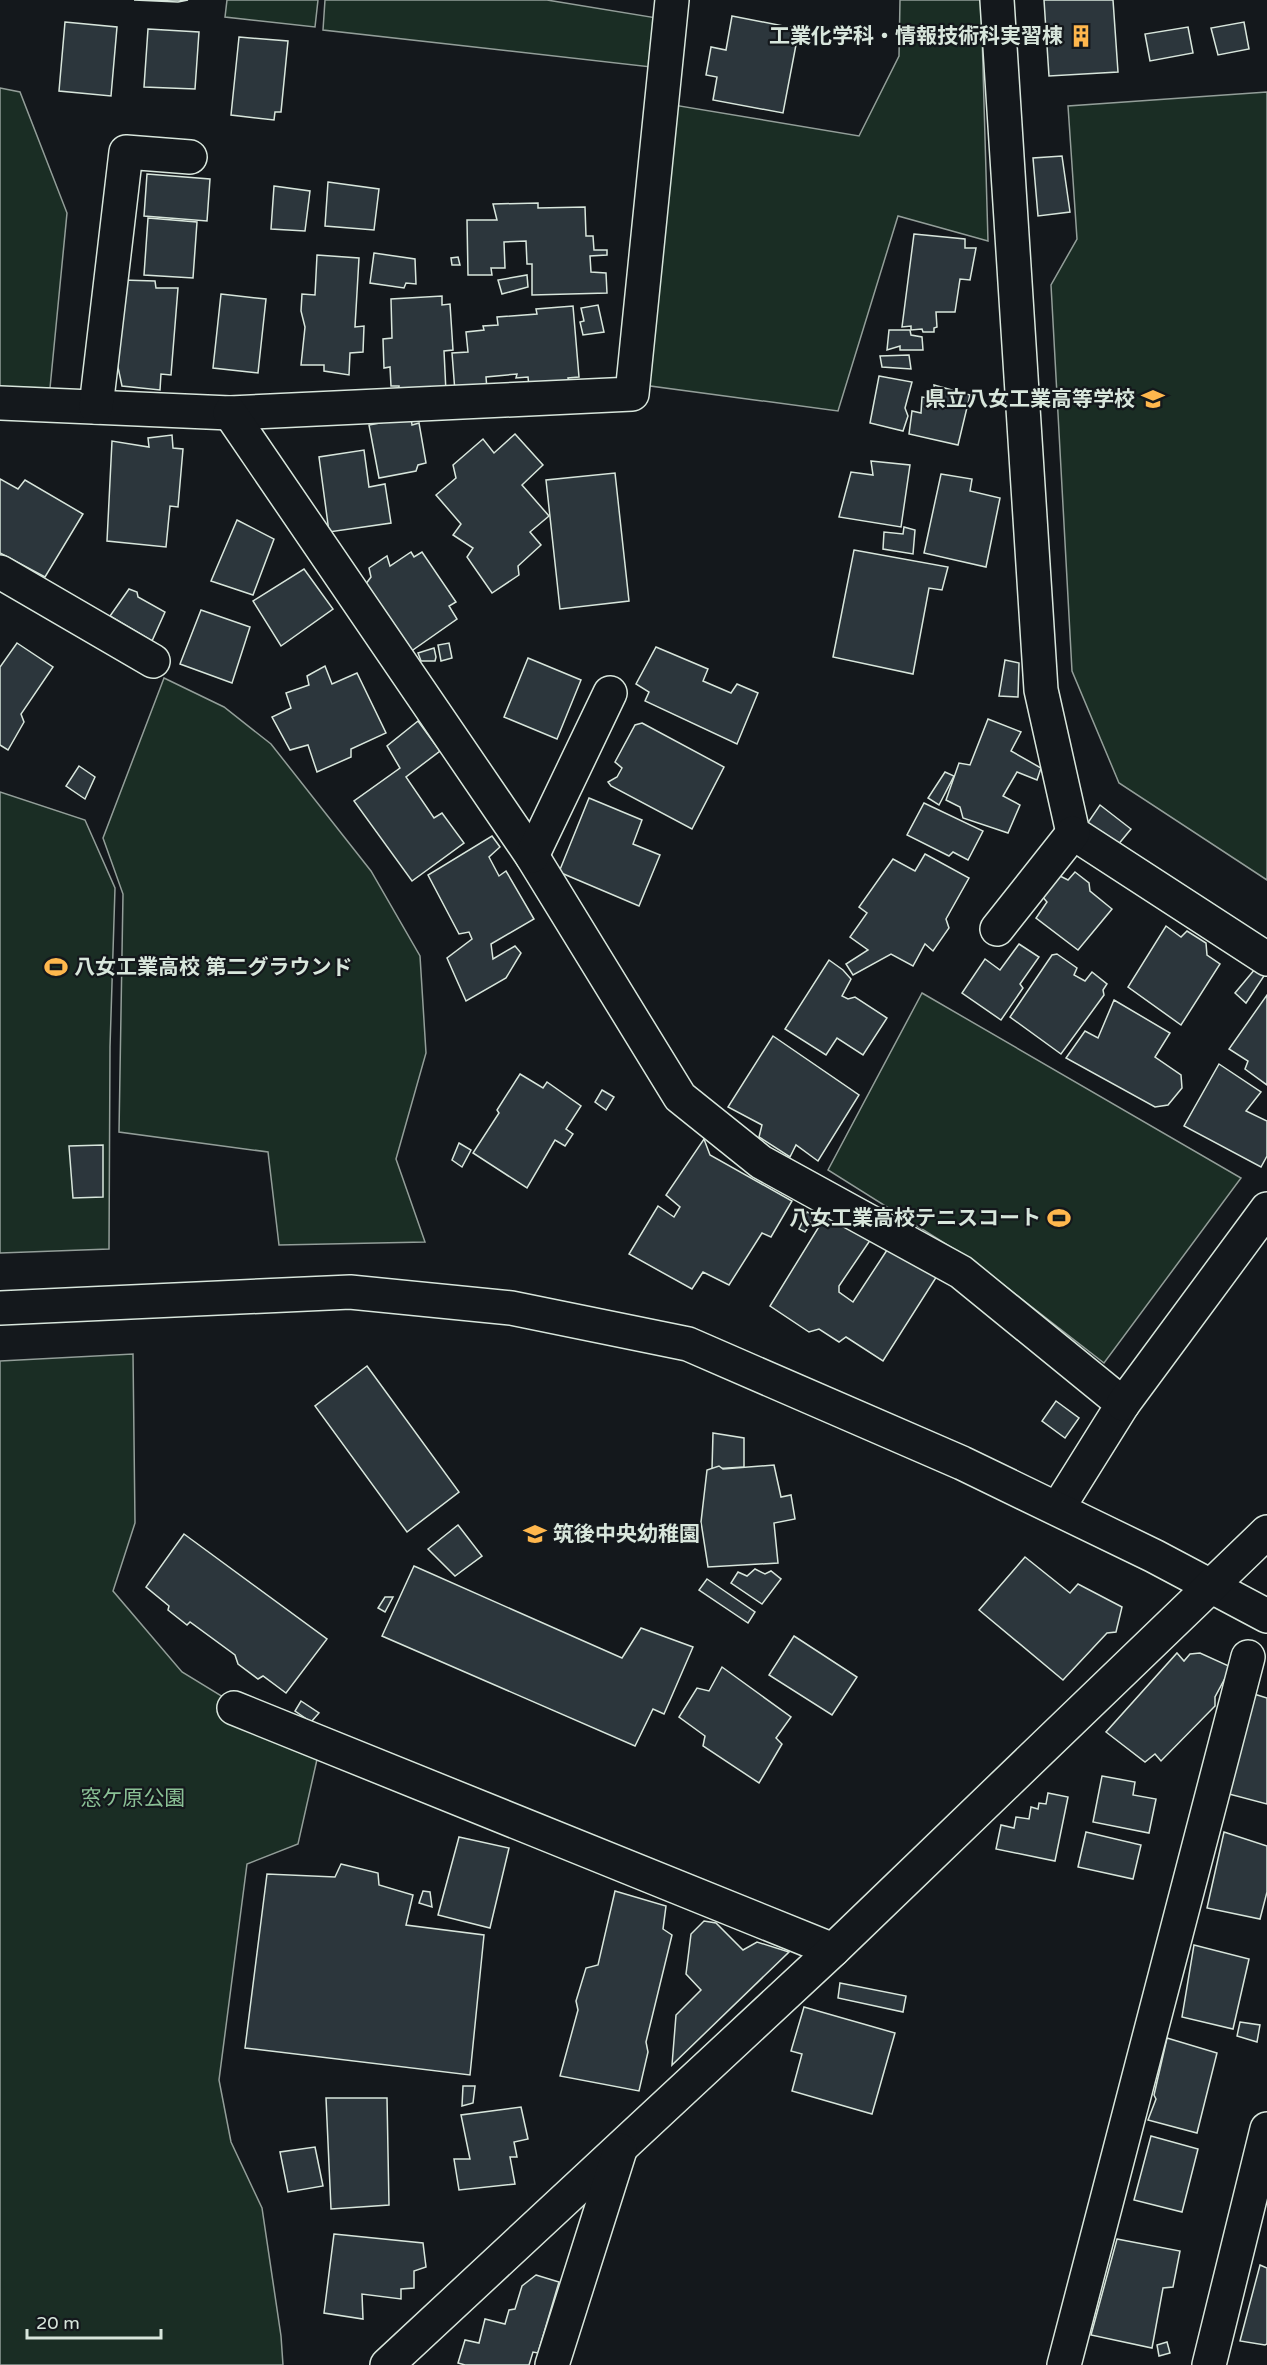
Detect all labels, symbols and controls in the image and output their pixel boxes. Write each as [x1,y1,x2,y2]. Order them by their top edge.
building icon: 工業化学科・情報技術科実習棟 [1068,23,1094,49]
place label: 工業化学科・情報技術科実習棟 [769,24,1063,49]
school or university icon: 県立八女工業高等学校 [1140,386,1166,412]
place label: 県立八女工業高等学校 [925,387,1135,412]
sports icon: 八女工業高校 第二グラウンド [43,954,69,980]
place label: 八女工業高校 第二グラウンド [74,955,352,980]
sports icon: 八女工業高校テニスコート [1046,1205,1072,1231]
place label: 八女工業高校テニスコート [789,1206,1041,1231]
school or university icon: 筑後中央幼稚園 [522,1521,548,1547]
place label: 筑後中央幼稚園 [553,1522,700,1547]
park label: 窓ケ原公園 [81,1786,186,1811]
scale bar [27,2302,160,2340]
text: 20 m [36,2312,80,2334]

